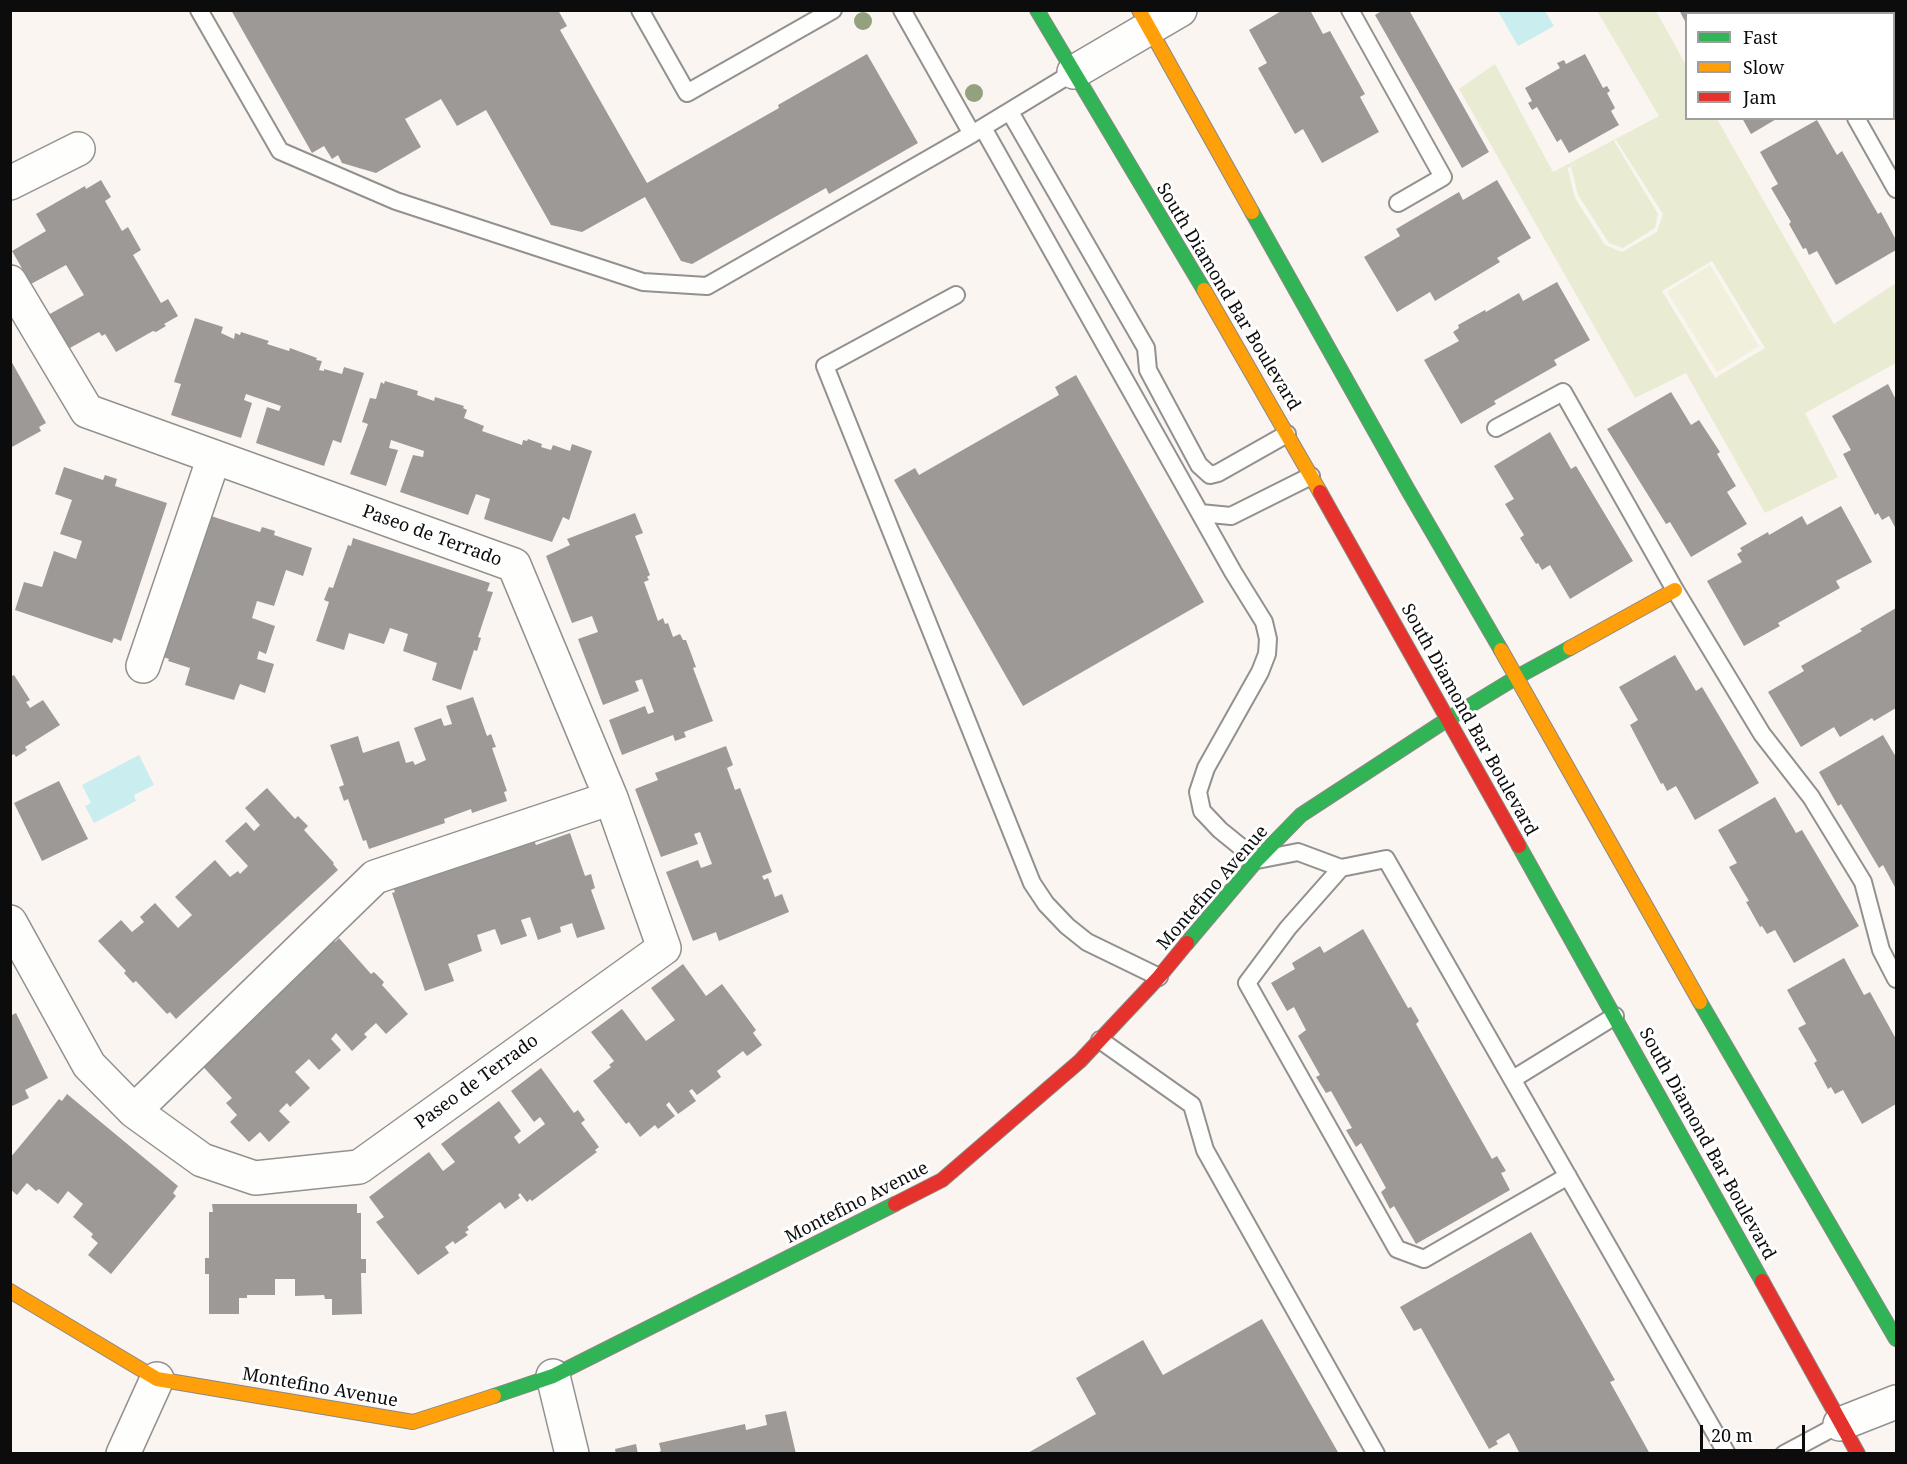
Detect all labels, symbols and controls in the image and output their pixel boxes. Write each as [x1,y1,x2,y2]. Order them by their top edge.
legend [1685,12,1895,120]
text: Fast [1743,25,1778,49]
text: Slow [1743,55,1784,79]
text: Jam [1743,85,1777,109]
street label: South Diamond Bar Boulevard [1151,179,1305,415]
street label: Paseo de Terrado [359,501,505,571]
street label: South Diamond Bar Boulevard [1396,600,1542,840]
street label: Montefino Avenue [1153,821,1273,955]
street label: South Diamond Bar Boulevard [1634,1024,1780,1264]
street label: Paseo de Terrado [411,1030,543,1134]
street label: Montefino Avenue [782,1158,932,1248]
street label: Montefino Avenue [240,1364,400,1412]
scale bar [1703,1413,1808,1451]
text: 20 m [1711,1423,1753,1447]

